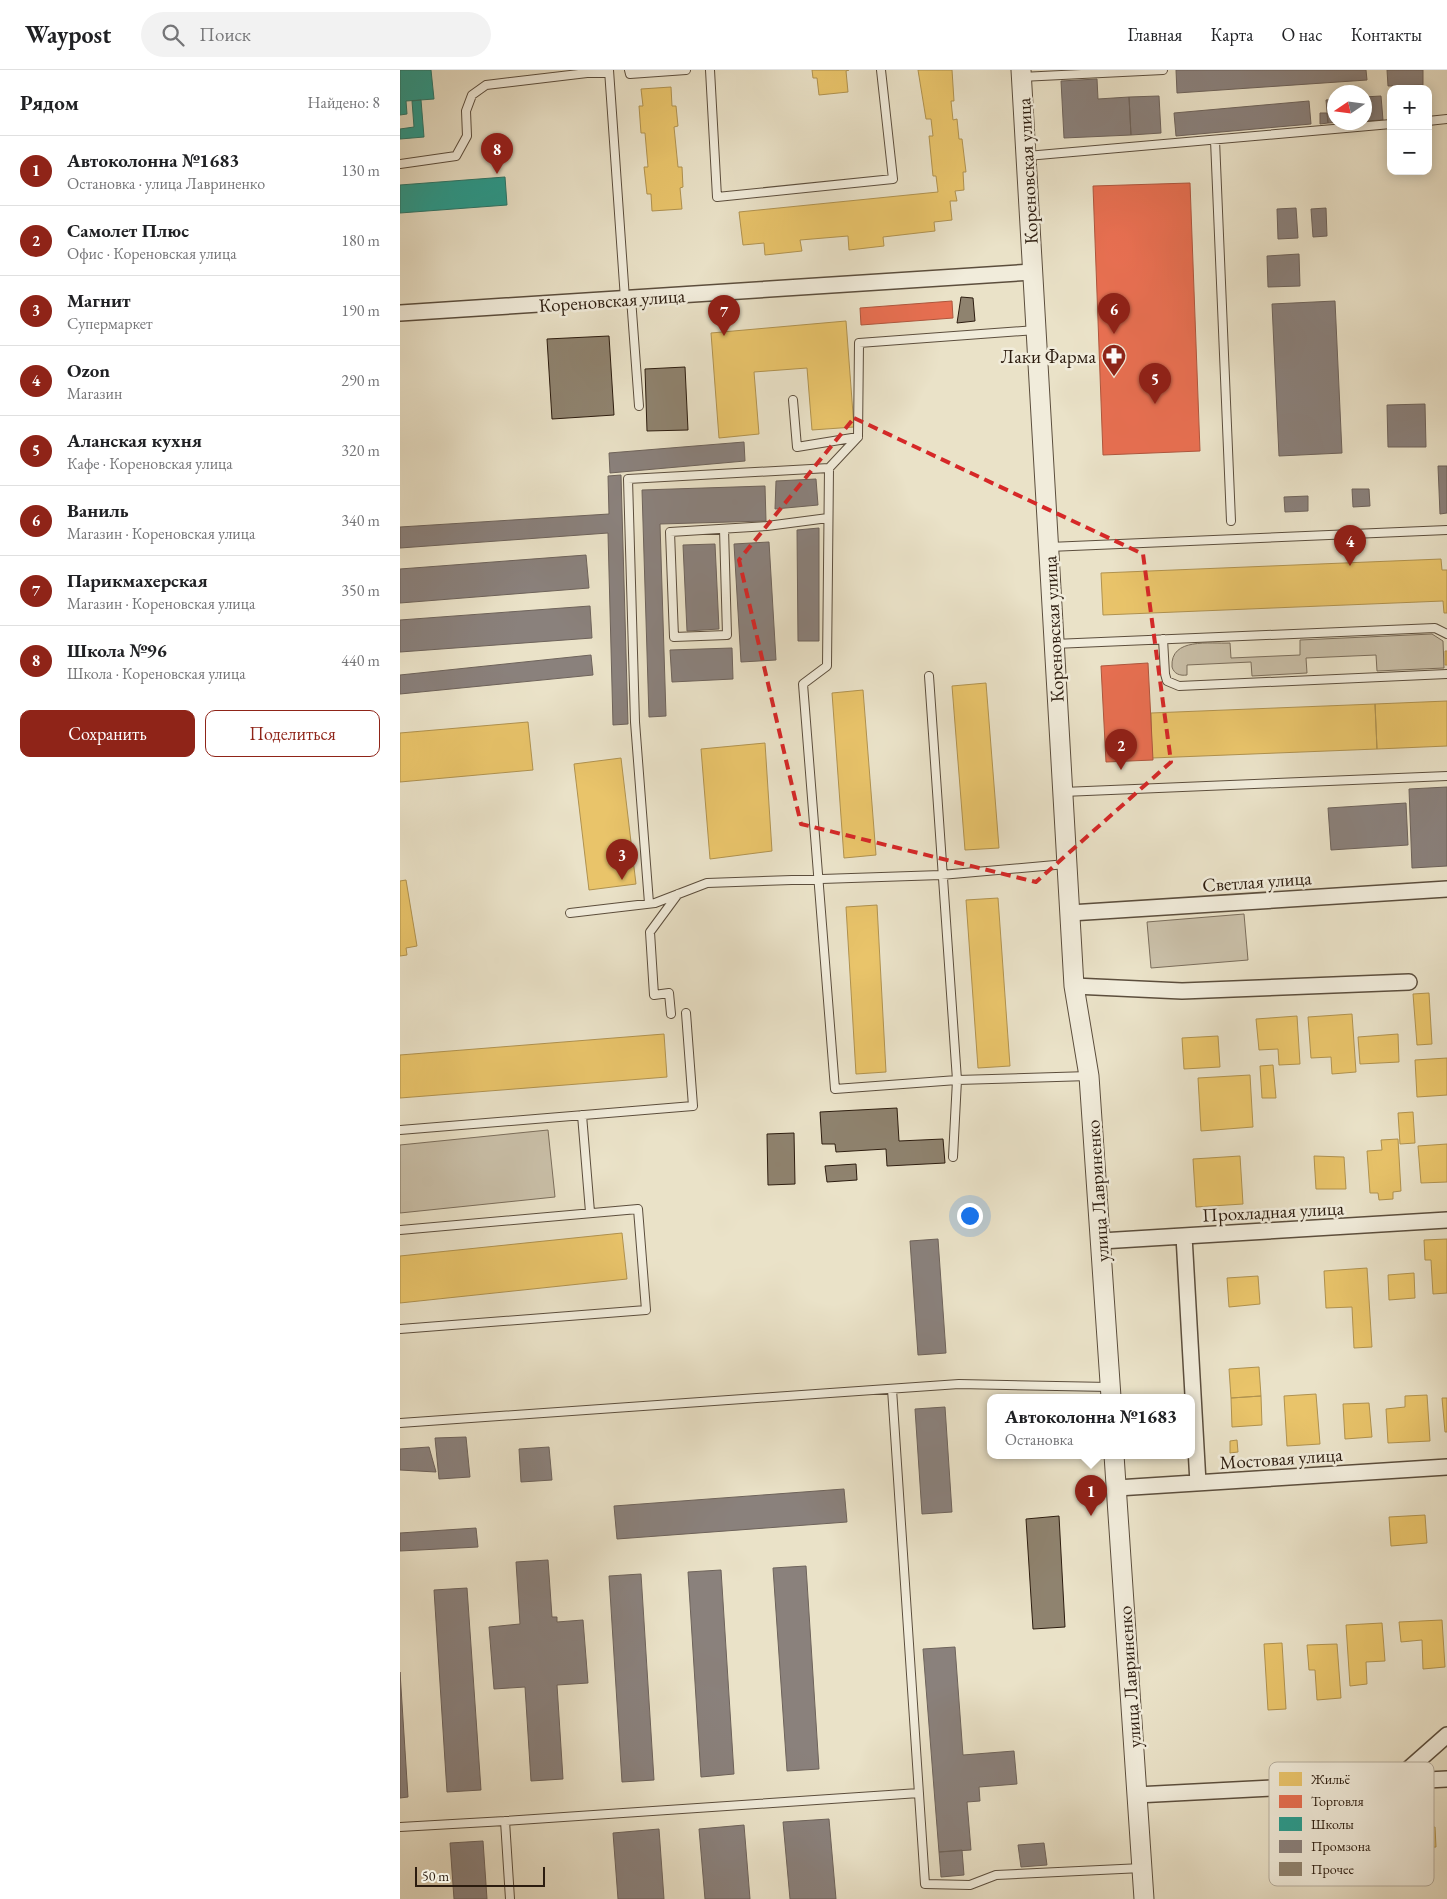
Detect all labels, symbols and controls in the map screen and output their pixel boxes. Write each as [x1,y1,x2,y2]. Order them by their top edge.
search box [141,12,491,57]
text: Waypost [25,19,111,50]
icon: search [159,21,187,49]
text: Поиск [199,22,251,47]
text: Главная [1128,23,1182,46]
text: Карта [1210,23,1253,46]
text: О нас [1281,23,1323,46]
text: Контакты [1351,23,1422,46]
north arrow [1327,85,1372,130]
map controls [1387,85,1432,175]
button: + [1387,85,1432,130]
text: Рядом [20,89,79,116]
text: Найдено: 8 [308,92,380,113]
street label: Кореновская улица [1011,97,1044,245]
button: − [1387,130,1432,175]
pin: 8 [481,133,513,174]
text: Автоколонна №1683 [67,148,239,173]
text: 1 [32,160,40,181]
text: 130 m [341,160,380,181]
text: Остановка · улица Лавриненко [67,173,265,194]
text: Самолет Плюс [67,218,189,243]
text: 2 [32,230,40,251]
text: 180 m [341,230,380,251]
text: Офис · Кореновская улица [67,243,237,264]
street label: Кореновская улица [538,283,686,318]
text: Магнит [67,288,131,313]
pin: 6 [1098,293,1130,334]
pin: 7 [708,295,740,336]
text: 3 [32,300,40,321]
text: 190 m [341,300,380,321]
text: Супермаркет [67,313,153,334]
pharmacy icon: Лаки Фарма [1101,343,1127,377]
place label: Лаки Фарма [1001,344,1096,369]
text: Ozon [67,358,110,383]
pin: 5 [1139,363,1171,404]
text: 4 [32,370,40,391]
text: 290 m [341,370,380,391]
text: Магазин [67,383,122,404]
text: Аланская кухня [67,428,202,453]
text: 5 [32,440,40,461]
text: 320 m [341,440,380,461]
text: Кафе · Кореновская улица [67,453,233,474]
text: Ваниль [67,498,129,523]
text: 6 [32,510,40,531]
text: 340 m [341,510,380,531]
text: Магазин · Кореновская улица [67,523,255,544]
pin: 4 [1334,525,1366,566]
street label: Кореновская улица [1037,555,1070,703]
text: Парикмахерская [67,568,208,593]
text: 7 [32,580,40,601]
text: 350 m [341,580,380,601]
text: Магазин · Кореновская улица [67,593,255,614]
text: Школа №96 [67,638,167,663]
text: 8 [32,650,40,671]
text: 440 m [341,650,380,671]
text: Школа · Кореновская улица [67,663,246,684]
button: Сохранить [20,710,195,757]
button: Поделиться [205,710,380,757]
pin: 2 [1105,729,1137,770]
pin: 3 [606,839,638,880]
street label: Светлая улица [1201,865,1313,898]
street label: улица Лавриненко [1080,1119,1115,1263]
street label: Прохладная улица [1201,1195,1345,1228]
your location [957,1203,983,1229]
popup [987,1394,1195,1459]
text: Автоколонна №1683 [1005,1404,1177,1429]
text: Остановка [1005,1429,1073,1450]
street label: Мостовая улица [1219,1442,1344,1475]
pin: 1 [1075,1475,1107,1516]
street label: улица Лавриненко [1112,1605,1147,1749]
legend [1269,1762,1434,1886]
text: Жильё [1310,1770,1351,1788]
text: Торговля [1311,1792,1364,1810]
text: Школы [1311,1815,1354,1833]
text: Промзона [1311,1837,1371,1855]
text: Прочее [1311,1860,1354,1878]
scale bar [415,1864,545,1887]
text: 50 m [422,1867,449,1885]

